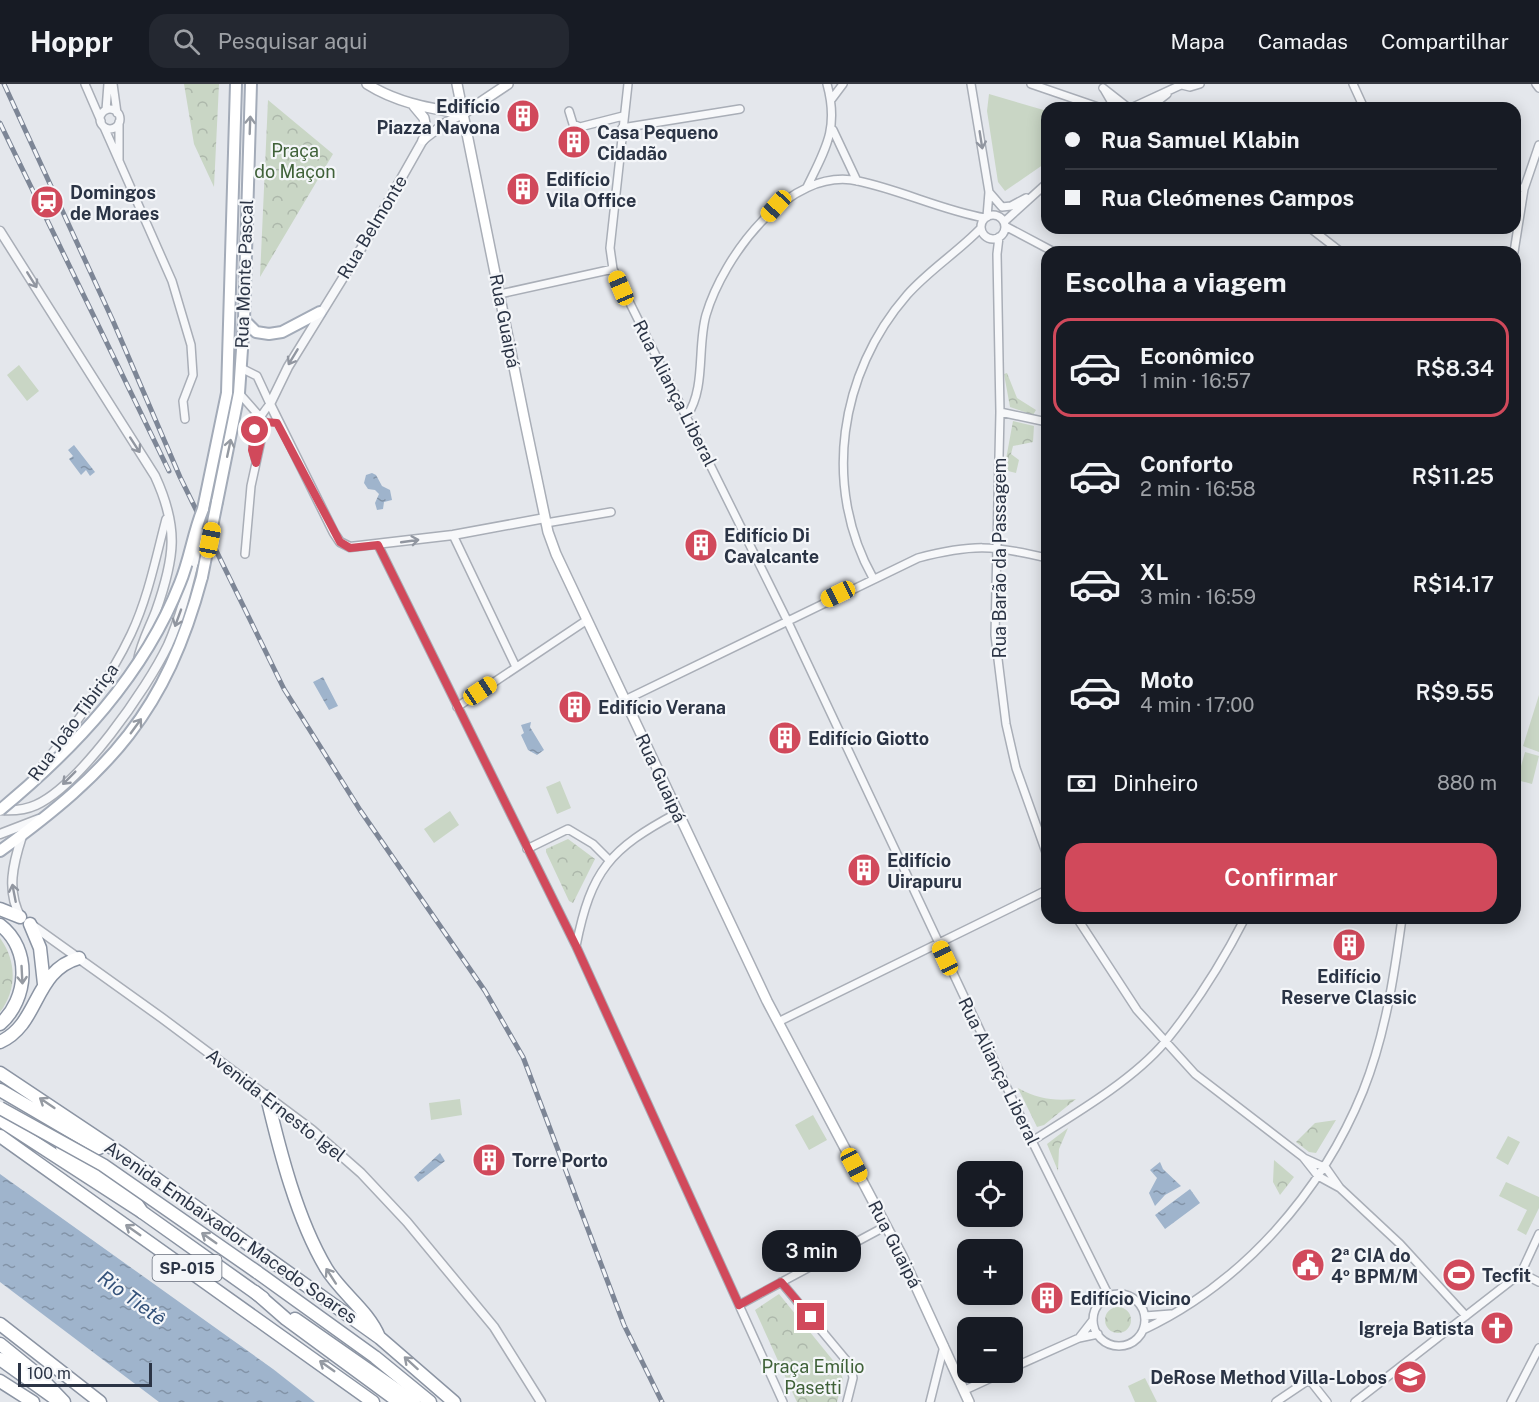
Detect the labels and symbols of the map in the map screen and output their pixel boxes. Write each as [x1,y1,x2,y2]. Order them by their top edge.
place label: Edifício Piazza Navona [377,96,500,138]
building icon: Edifício Piazza Navona [505,98,541,134]
one-way arrow [244,115,255,135]
place label: Casa Pequeno Cidadão [597,122,718,164]
building icon: Casa Pequeno Cidadão [556,124,592,160]
one-way arrow [976,129,987,149]
park label: Praça do Maçon [254,140,336,182]
place label: Edifício Vila Office [546,169,636,211]
street label: Rua Belmonte [333,171,411,283]
building icon: Edifício Vila Office [505,171,541,207]
place label: Domingos de Moraes [70,182,159,224]
station icon: Domingos de Moraes [29,184,65,220]
car [757,187,795,225]
street label: Rua Monte Pascal [231,199,257,349]
car [606,268,636,308]
one-way arrow [26,271,38,288]
street label: Rua Guaipá [486,272,524,370]
street label: Rua Aliança Liberal [629,316,721,470]
one-way arrow [287,348,299,365]
route start [241,416,268,443]
one-way arrow [130,436,142,453]
one-way arrow [224,439,235,458]
street label: Rua Barão da Passagem [989,458,1010,658]
car [198,521,222,559]
place label: Edifício Di Cavalcante [724,525,819,567]
building icon: Edifício Di Cavalcante [683,527,719,563]
one-way arrow [400,535,419,546]
car [818,578,858,610]
one-way arrow [171,608,182,627]
street label: Rua João Tibiriça [23,659,123,785]
car [460,673,500,709]
building icon: Edifício Verana [557,689,593,725]
place label: Edifício Verana [598,697,726,718]
one-way arrow [130,718,143,734]
building icon: Edifício Giotto [767,720,803,756]
place label: Edifício Giotto [808,728,929,749]
street label: Rua Guaipá [631,730,691,826]
one-way arrow [62,771,77,786]
place label: Edifício Uirapuru [887,850,962,892]
building icon: Edifício Uirapuru [846,852,882,888]
one-way arrow [8,884,19,904]
building icon: Edifício Reserve Classic [1331,927,1367,963]
car [929,938,961,978]
one-way arrow [16,965,27,984]
place label: Edifício Reserve Classic [1281,966,1417,1008]
street label: Rua Aliança Liberal [954,994,1044,1148]
street label: Avenida Ernesto Igel [202,1044,350,1166]
one-way arrow [40,1097,56,1109]
street label: Avenida Embaixador Macedo Soares [101,1136,361,1328]
building icon: Torre Porto [471,1142,507,1178]
car [838,1145,870,1185]
place label: Torre Porto [512,1150,608,1171]
street label: Rua Guaipá [864,1197,926,1291]
one-way arrow [126,1224,142,1236]
callout: 3 min [762,1230,860,1272]
one-way arrow [201,1232,218,1244]
place label: 2ª CIA do 4º BPM/M [1331,1245,1418,1287]
public building icon: 2ª CIA do 4º BPM/M [1290,1247,1326,1283]
road number: SP-015 [152,1255,222,1281]
sports icon: Tecfit [1441,1257,1477,1293]
water label: Rio Tietê [93,1265,171,1331]
place label: Tecfit [1482,1265,1531,1286]
one-way arrow [325,1268,337,1285]
building icon: Edifício Vicino [1029,1280,1065,1316]
place label: Edifício Vicino [1070,1288,1191,1309]
route end [797,1303,824,1330]
church icon: Igreja Batista [1479,1310,1515,1346]
place label: Igreja Batista [1358,1318,1474,1339]
one-way arrow [404,1356,419,1370]
park label: Praça Emílio Pasetti [761,1356,865,1398]
school or university icon: DeRose Method Villa-Lobos [1392,1359,1428,1395]
scale bar [18,1360,152,1388]
one-way arrow [319,1360,335,1373]
place label: DeRose Method Villa-Lobos [1150,1367,1387,1388]

